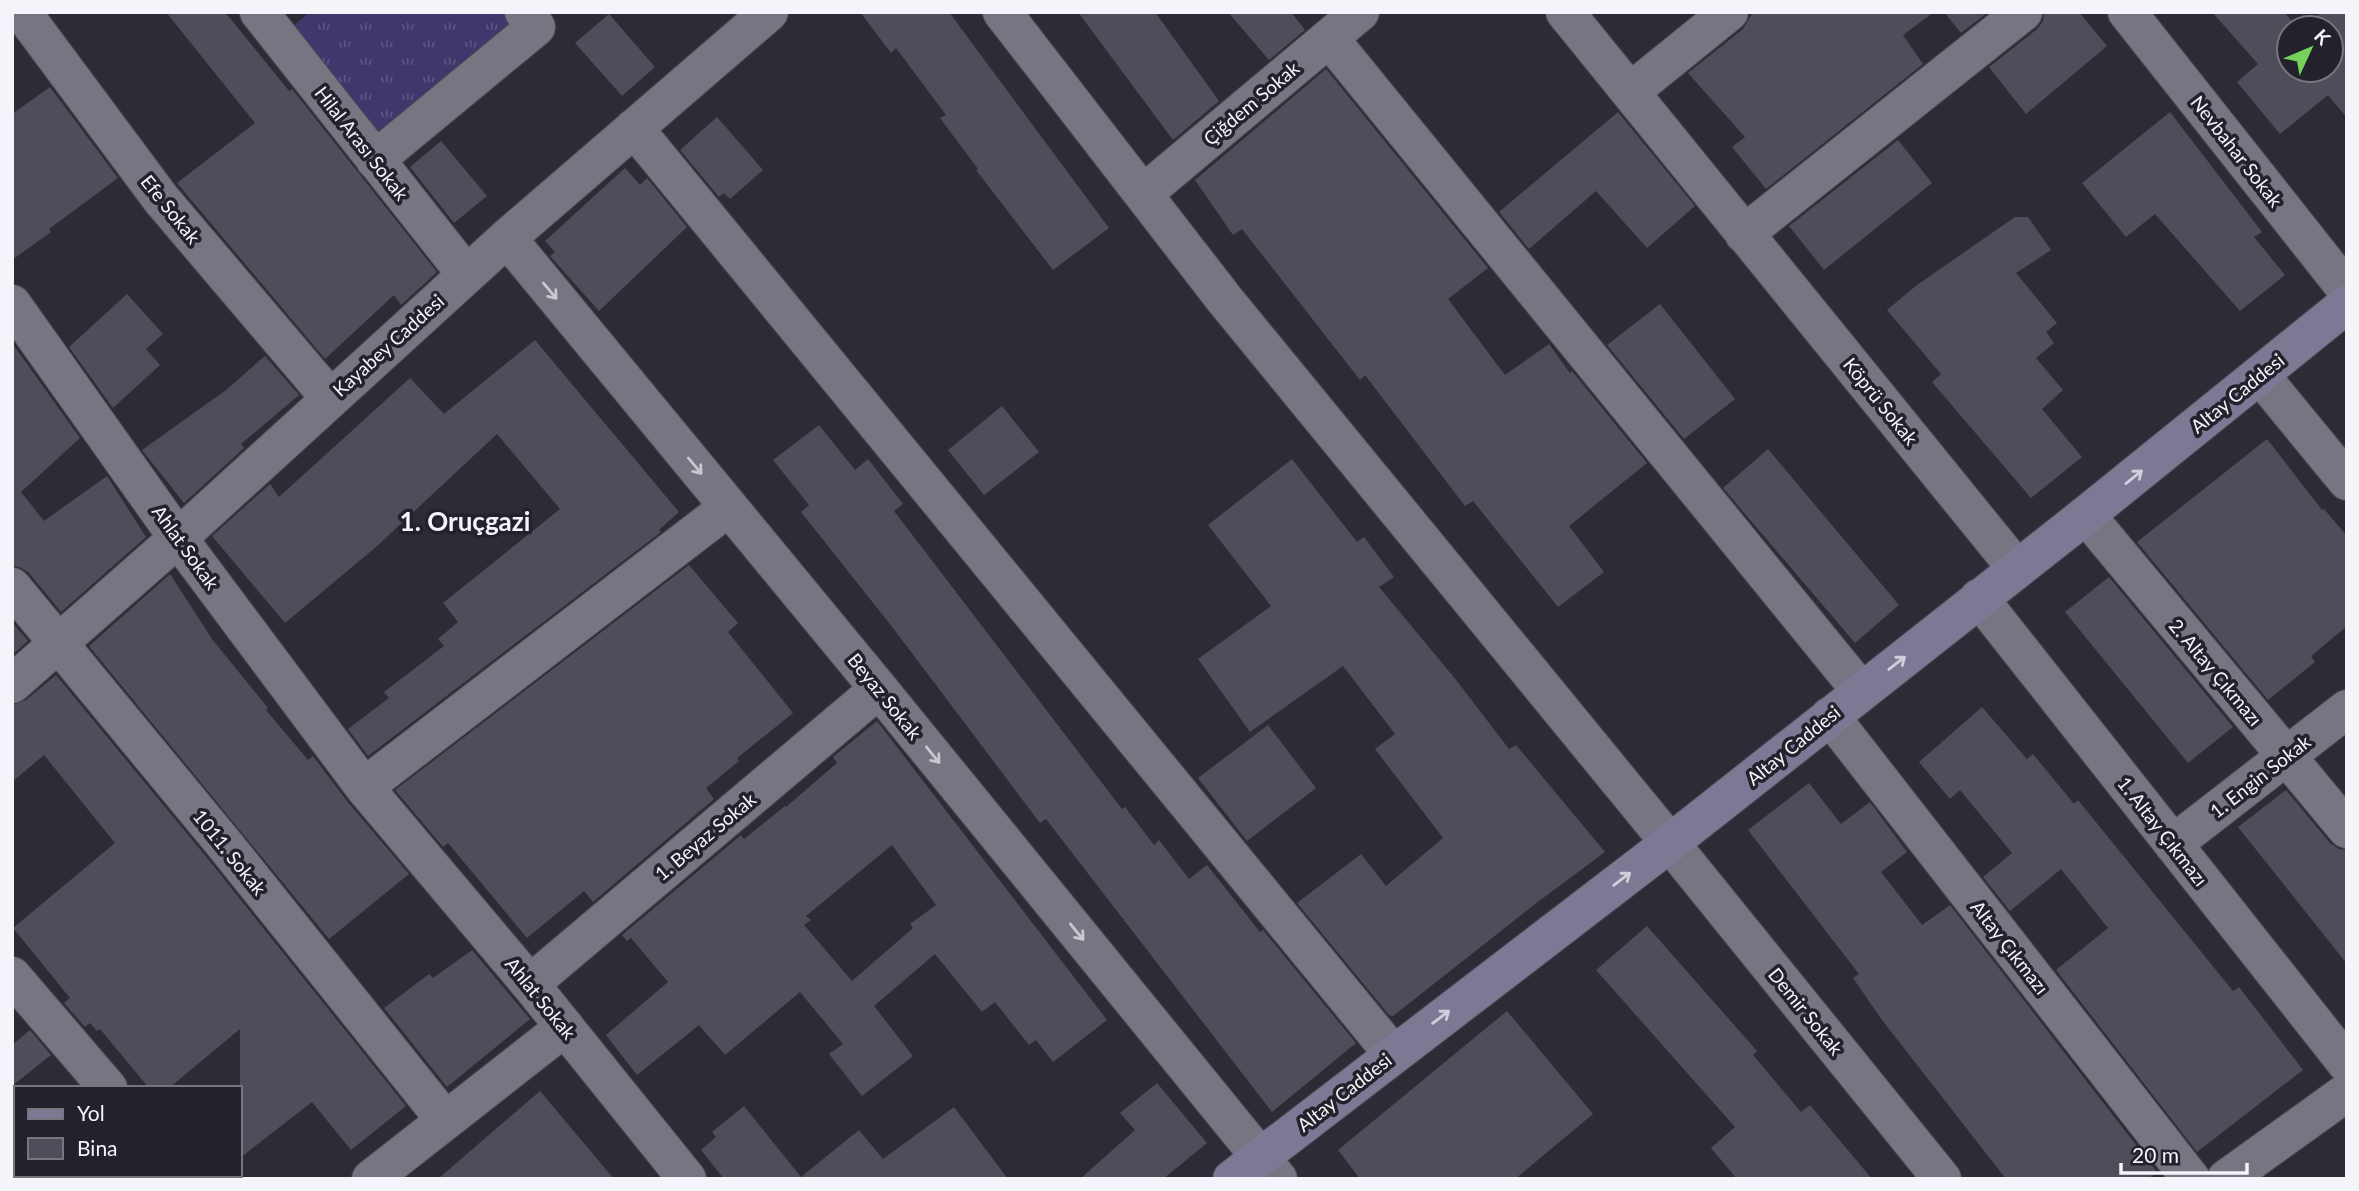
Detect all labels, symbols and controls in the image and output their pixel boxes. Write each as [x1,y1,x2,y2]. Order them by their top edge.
north arrow [2275,14,2345,84]
text: K [2310,24,2336,50]
street label: Çiğdem Sokak [1198,56,1304,150]
street label: Hilal Arası Sokak [310,82,414,205]
street label: Nevbahar Sokak [2186,91,2288,212]
street label: Efe Sokak [136,170,206,248]
one-way arrow [543,281,558,299]
street label: Kayabey Caddesi [328,289,448,401]
street label: Altay Caddesi [2186,348,2288,438]
street label: Köprü Sokak [1839,353,1923,449]
one-way arrow [687,457,703,475]
one-way arrow [2124,469,2142,484]
street label: Ahlat Sokak [148,500,225,594]
district label: 1. Oruçgazi [400,505,530,537]
street label: 2. Altay Çıkmazı [2165,614,2267,730]
street label: Beyaz Sokak [843,648,927,744]
one-way arrow [1887,655,1906,670]
street label: Altay Caddesi [1742,700,1844,790]
street label: 1. Engin Sokak [2205,729,2315,822]
one-way arrow [925,746,941,764]
street label: 1. Altay Çıkmazı [2113,772,2213,890]
street label: 1. Beyaz Sokak [650,787,760,885]
street label: 1011. Sokak [189,805,272,900]
one-way arrow [1612,872,1631,887]
street label: Altay Çıkmazı [1966,896,2054,998]
one-way arrow [1069,922,1085,940]
street label: Ahlat Sokak [501,952,581,1044]
street label: Demir Sokak [1764,963,1848,1060]
one-way arrow [1432,1010,1450,1025]
street label: Altay Caddesi [1292,1048,1396,1136]
legend [14,1086,242,1177]
text: Yol [77,1100,105,1125]
scale bar [2121,1132,2247,1176]
text: Bina [77,1135,118,1160]
text: 20 m [2132,1142,2179,1167]

